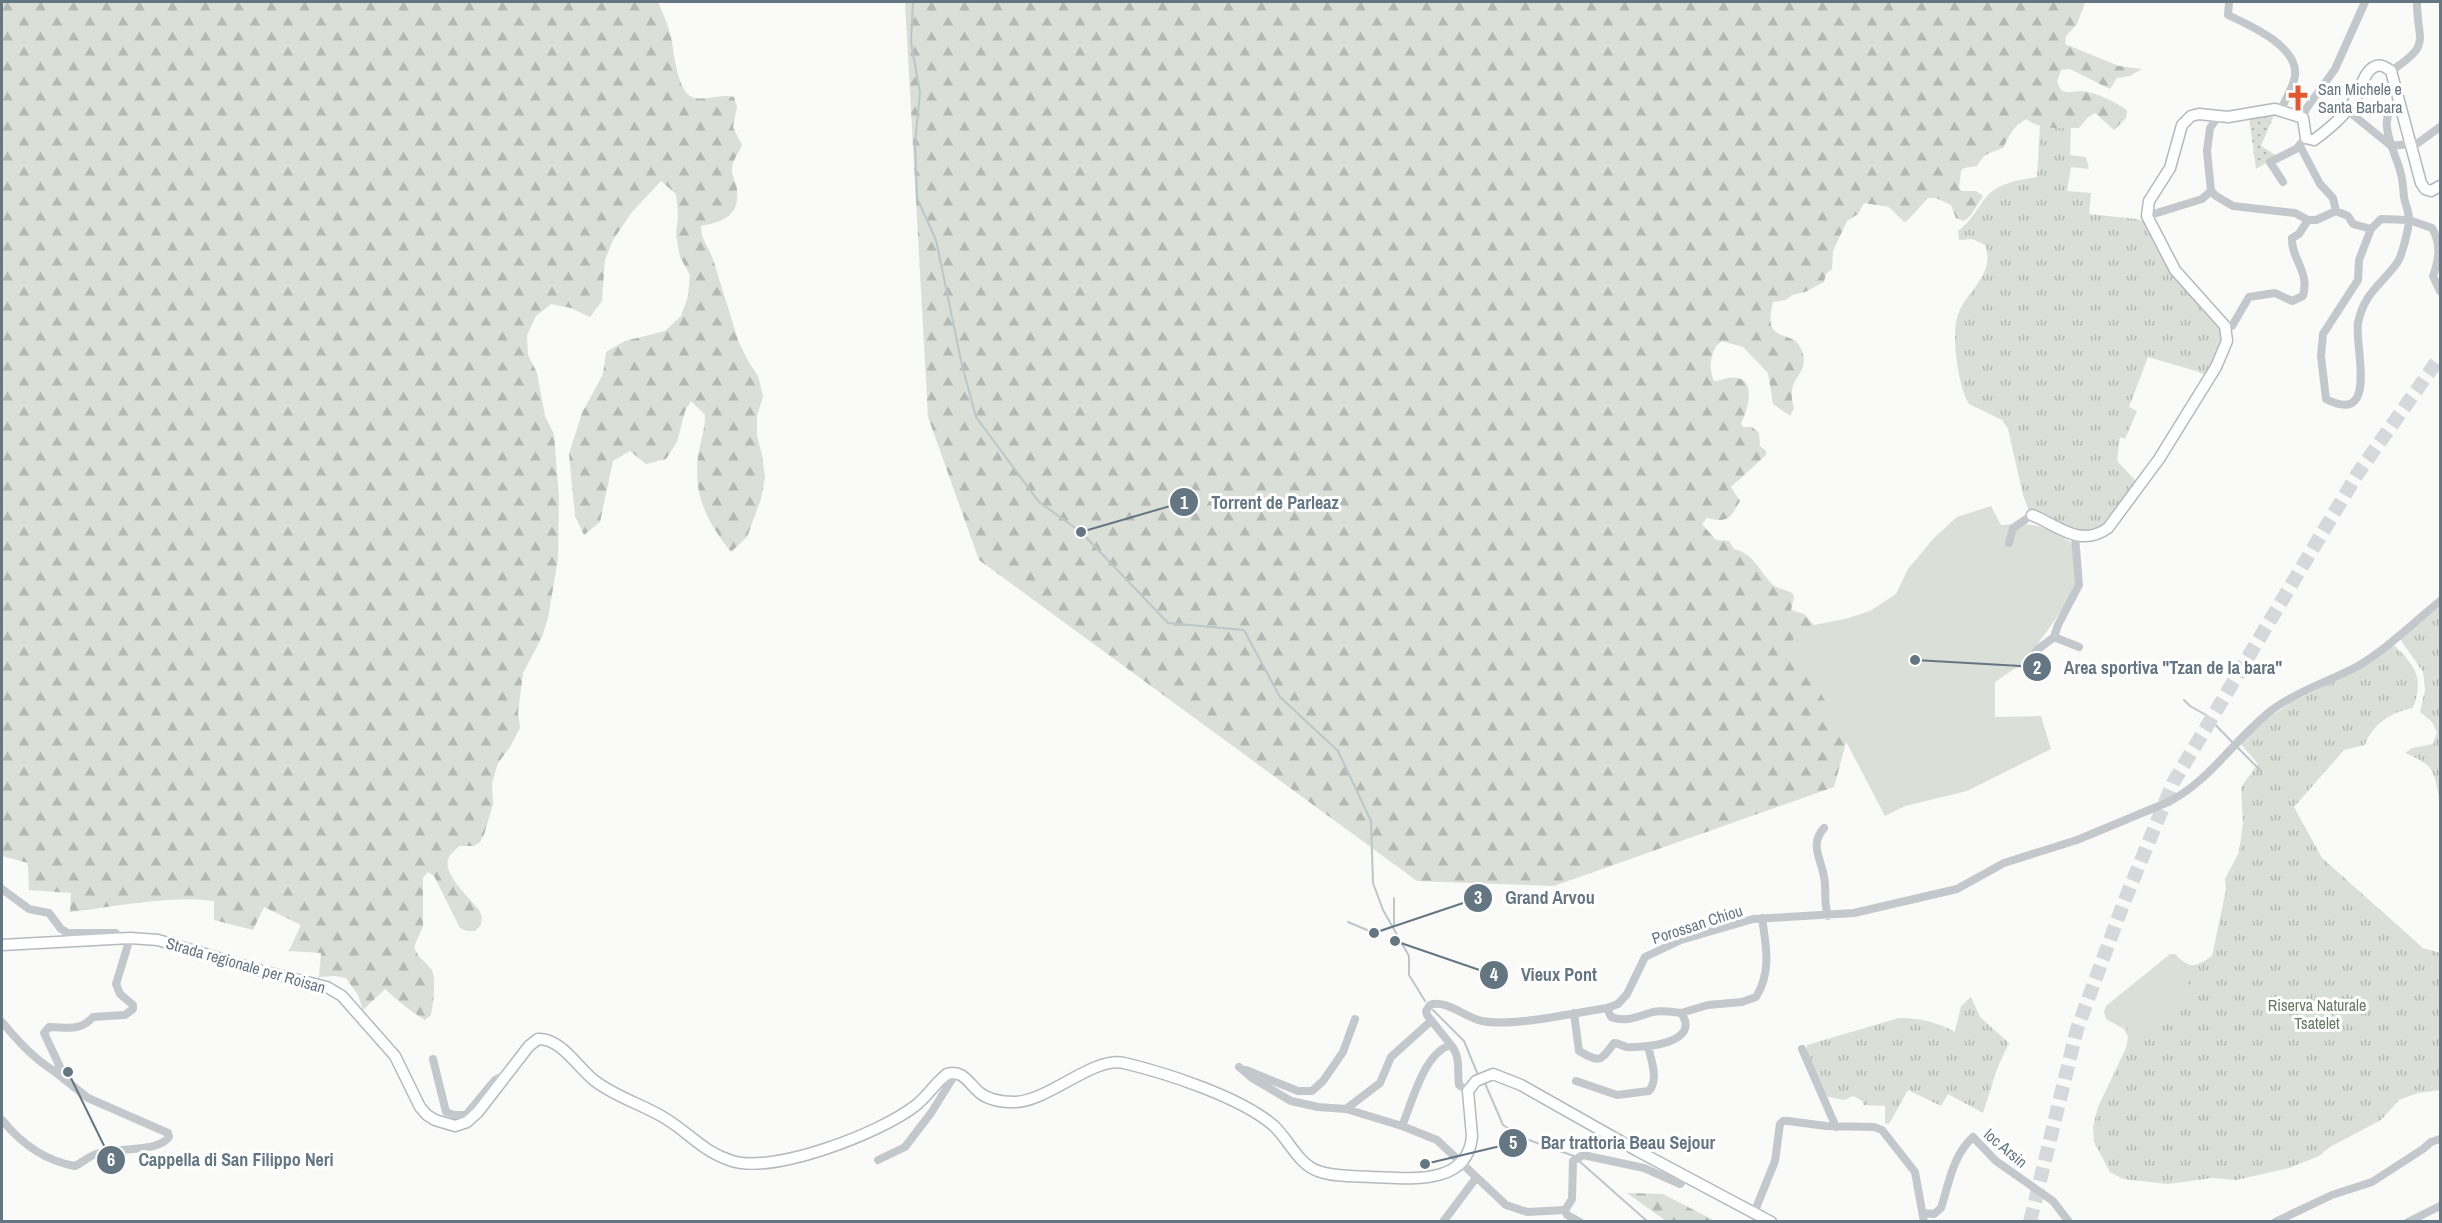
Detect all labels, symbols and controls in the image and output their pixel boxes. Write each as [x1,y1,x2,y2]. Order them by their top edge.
place label: San Michele e Santa Barbara [2318,78,2403,118]
church icon: San Michele e Santa Barbara [2283,83,2313,113]
callout: Torrent de Parleaz [1169,484,1351,520]
text: 1 [1180,490,1189,515]
text: Torrent de Parleaz [1211,490,1339,515]
callout: Area sportiva "Tzan de la bara" [2022,649,2295,685]
text: 2 [2033,655,2041,680]
text: Area sportiva "Tzan de la bara" [2064,655,2282,680]
callout: Grand Arvou [1463,880,1608,916]
text: 3 [1474,885,1482,910]
text: Grand Arvou [1505,885,1595,910]
street label: Porossan Chiou [1649,899,1745,949]
street label: Strada regionale per Roisan [164,932,328,998]
callout: Vieux Pont [1479,957,1609,993]
text: 4 [1490,962,1499,987]
text: Vieux Pont [1521,962,1597,987]
park label: Riserva Naturale Tsatelet [2268,994,2366,1034]
street label: loc Arsin [1980,1123,2032,1173]
callout: Bar trattoria Beau Sejour [1498,1125,1727,1161]
text: 5 [1509,1130,1517,1155]
text: Bar trattoria Beau Sejour [1541,1130,1716,1155]
callout: Cappella di San Filippo Neri [96,1142,345,1178]
text: 6 [107,1147,115,1172]
text: Cappella di San Filippo Neri [138,1147,334,1172]

